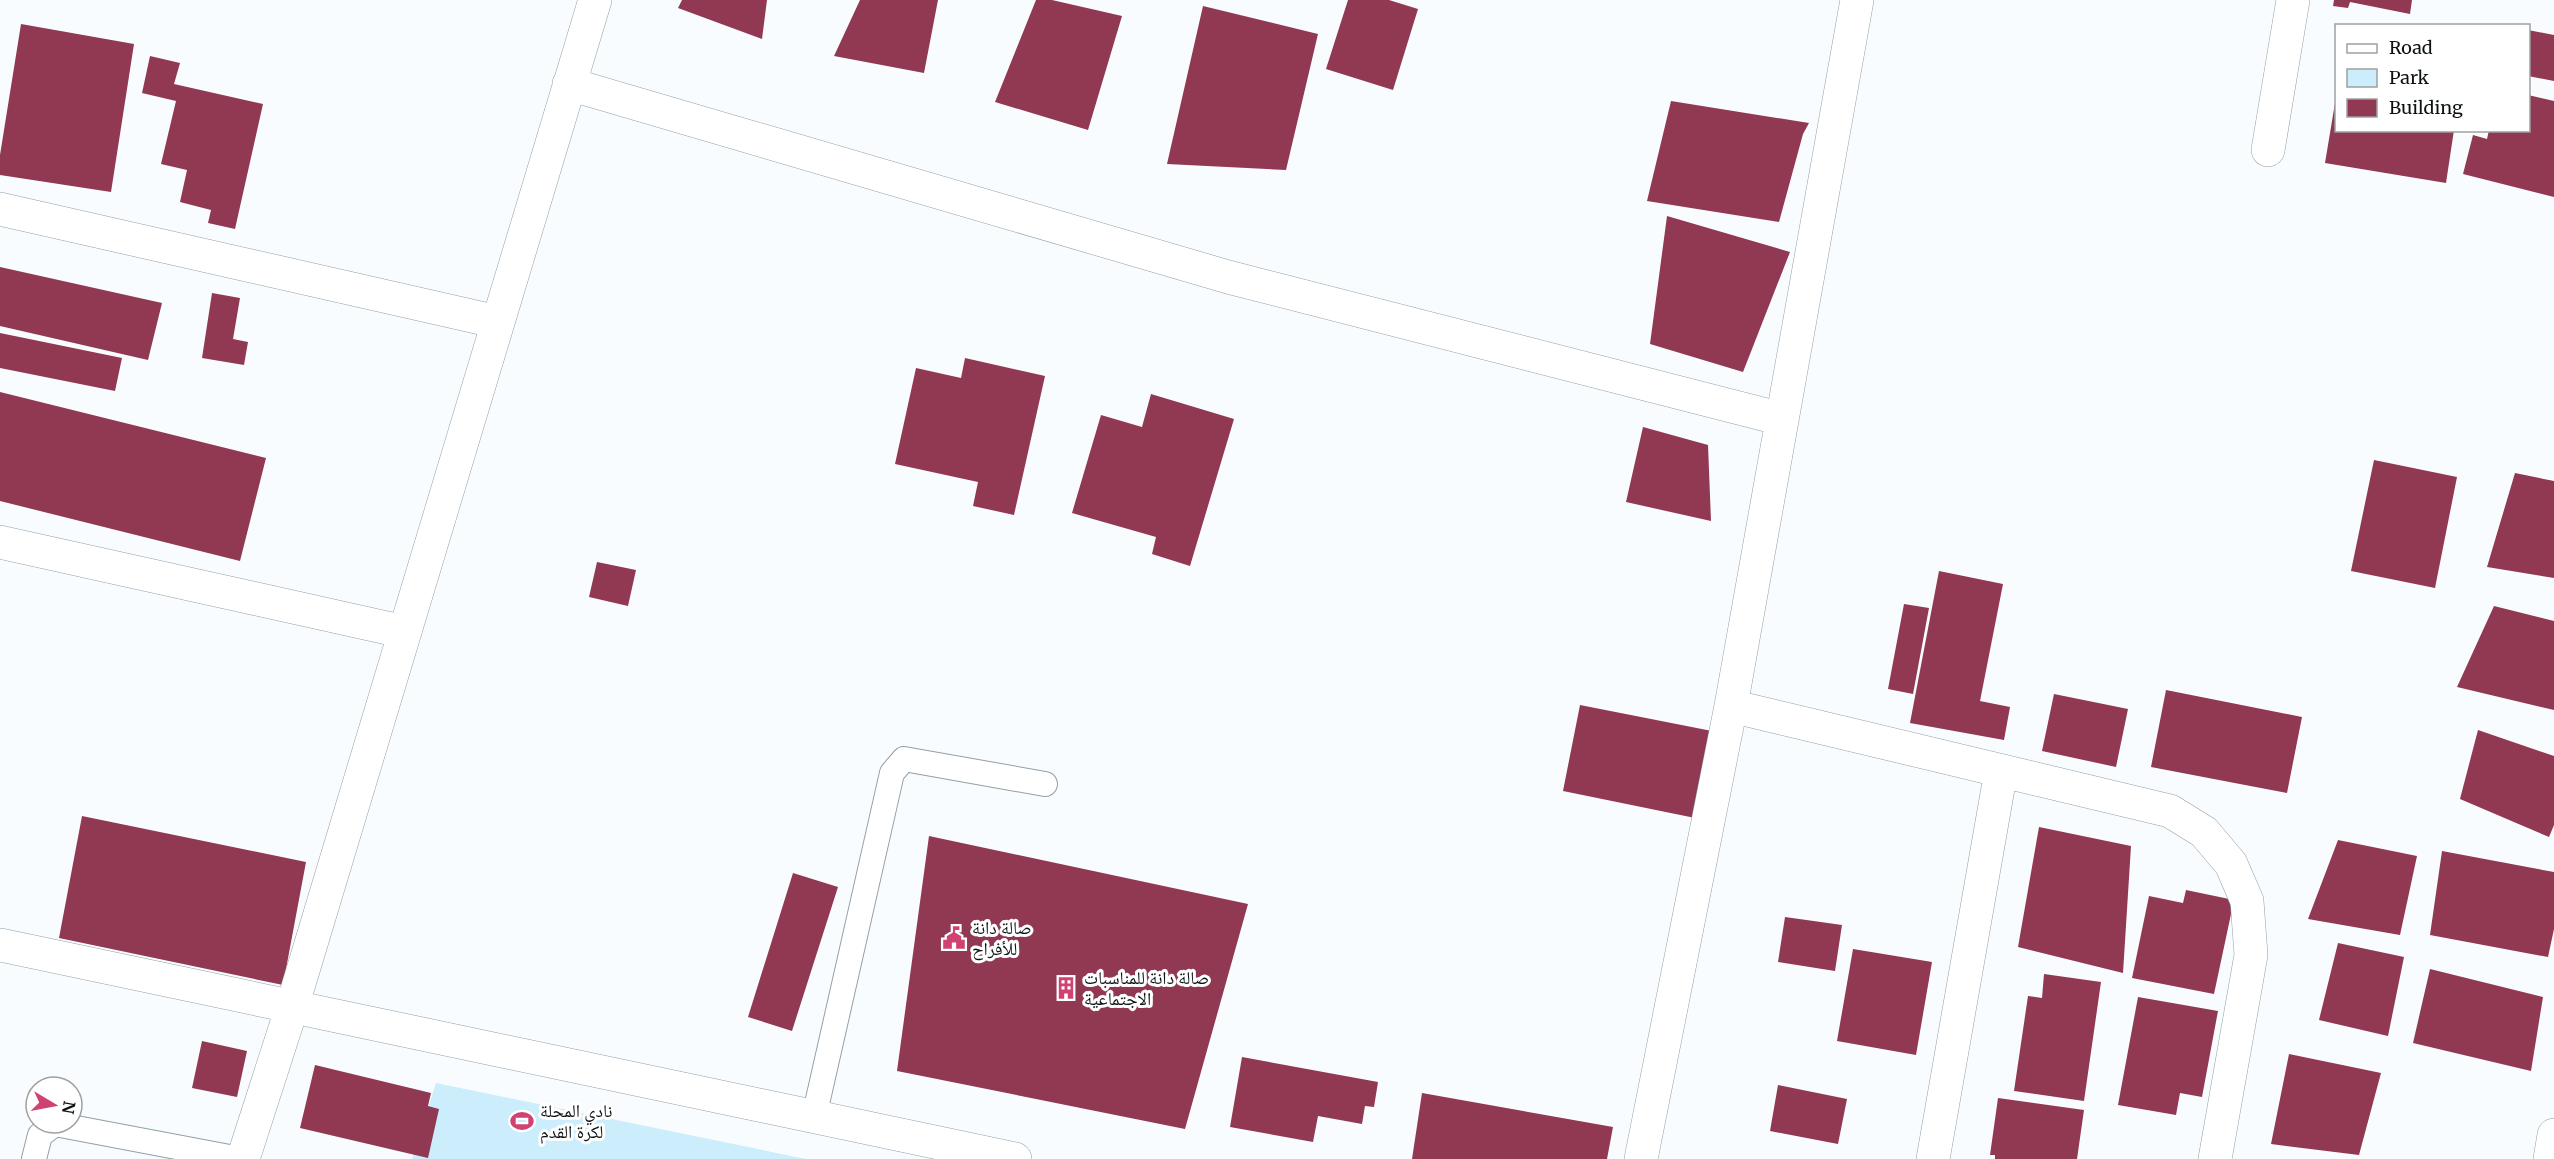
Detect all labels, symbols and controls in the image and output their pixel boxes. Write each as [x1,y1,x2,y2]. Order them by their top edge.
legend [2335,24,2530,132]
text: Road [2389,36,2433,59]
text: Park [2389,66,2430,89]
text: Building [2389,96,2463,119]
place label: صالة دانة للأفراح [972,916,1032,961]
public building icon: صالة دانة للأفراح [941,925,967,951]
place label: صالة دانة للمناسبات الاجتماعية [1084,966,1209,1010]
building icon: صالة دانة للمناسبات الاجتماعية [1053,975,1079,1001]
north arrow [24,1075,84,1135]
place label: نادي المحلة لكرة القدم [540,1099,612,1144]
text: N [58,1100,80,1116]
sports icon: نادي المحلة لكرة القدم [509,1108,535,1134]

